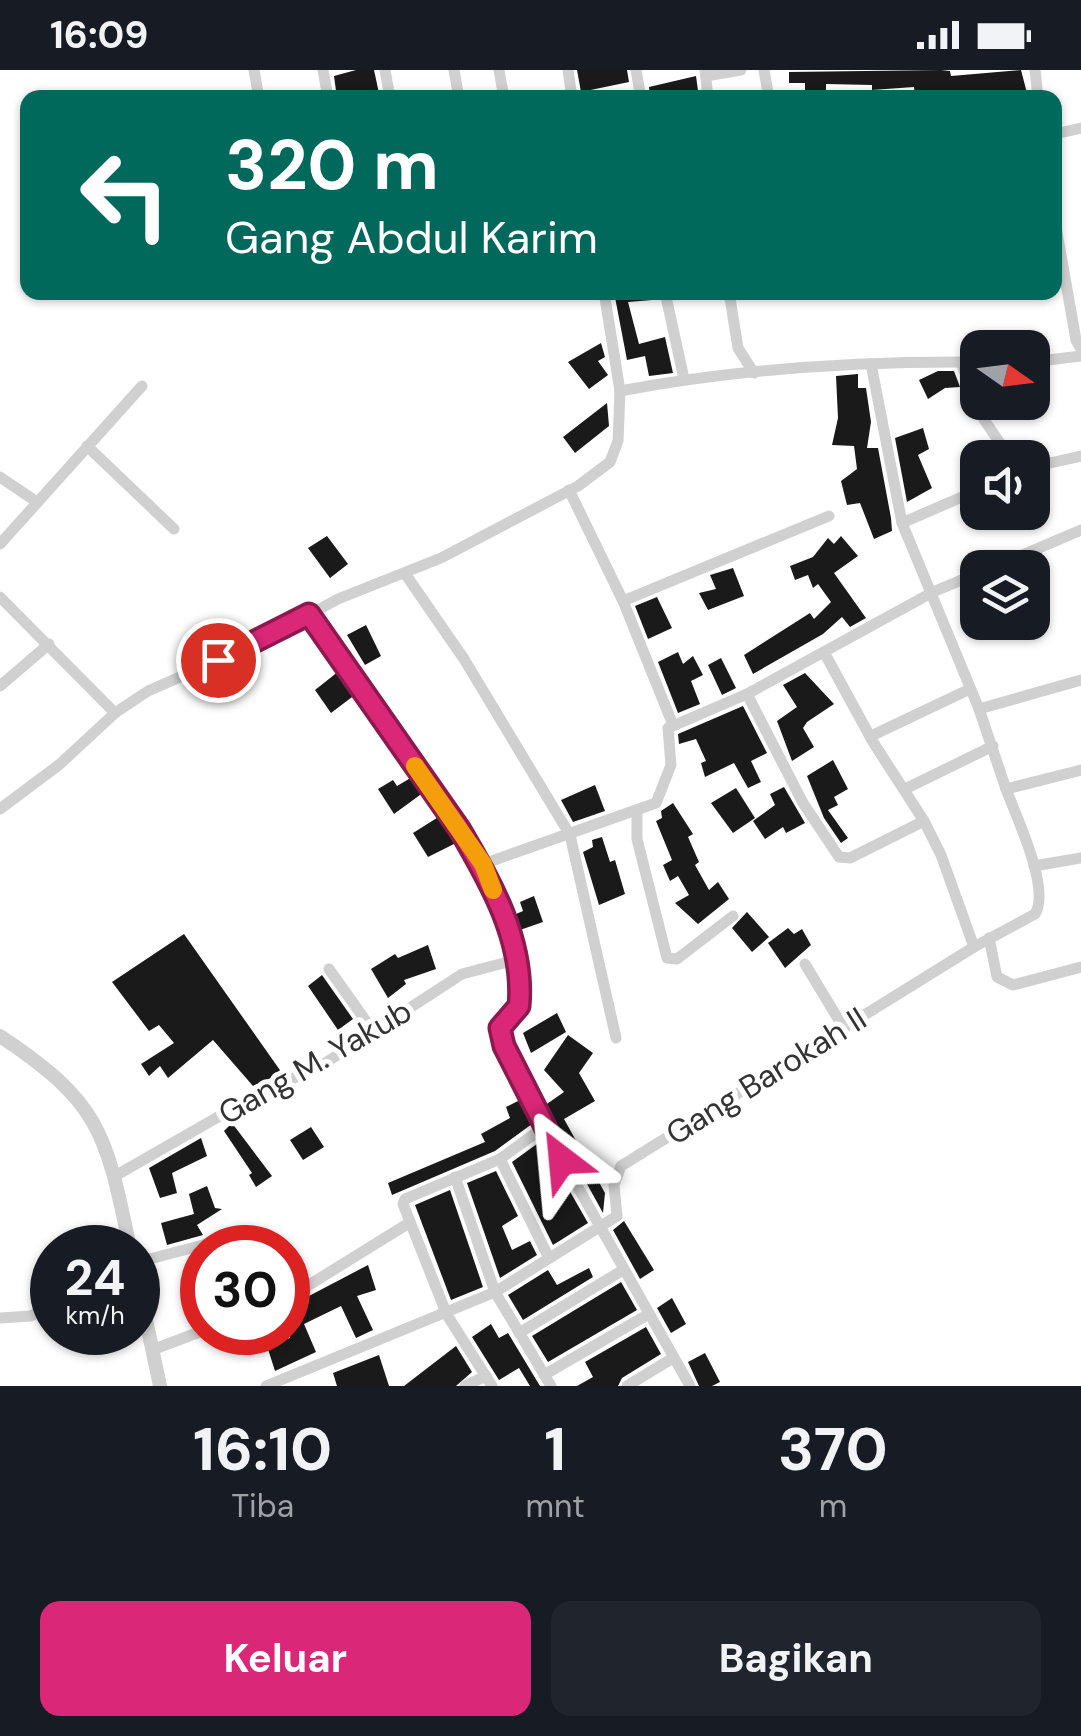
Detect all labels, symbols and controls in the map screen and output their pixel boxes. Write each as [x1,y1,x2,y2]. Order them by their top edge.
text: 16:09 [50,10,148,60]
text: 320 m [225,120,439,211]
icon: left [60,130,190,260]
text: Gang Abdul Karim [225,208,598,267]
north arrow [960,330,1050,420]
map controls [960,330,1050,640]
button: sound [960,440,1050,530]
button: layers [960,550,1050,640]
pin [176,618,261,703]
icon: arrive [191,633,246,688]
street label: Gang M. Yakub [211,990,419,1134]
street label: Gang Barokah II [658,998,874,1154]
position arrow [510,1108,614,1212]
speed limit sign: 30 [180,1225,310,1355]
text: 24 [65,1245,126,1311]
text: km/h [65,1299,125,1332]
text: 16:10 [193,1410,332,1489]
text: 1 [544,1410,566,1489]
text: 370 [778,1410,888,1489]
text: Tiba [231,1485,294,1527]
text: mnt [525,1485,585,1527]
text: m [819,1485,847,1527]
button: Keluar [40,1601,531,1716]
button: Bagikan [551,1601,1041,1716]

